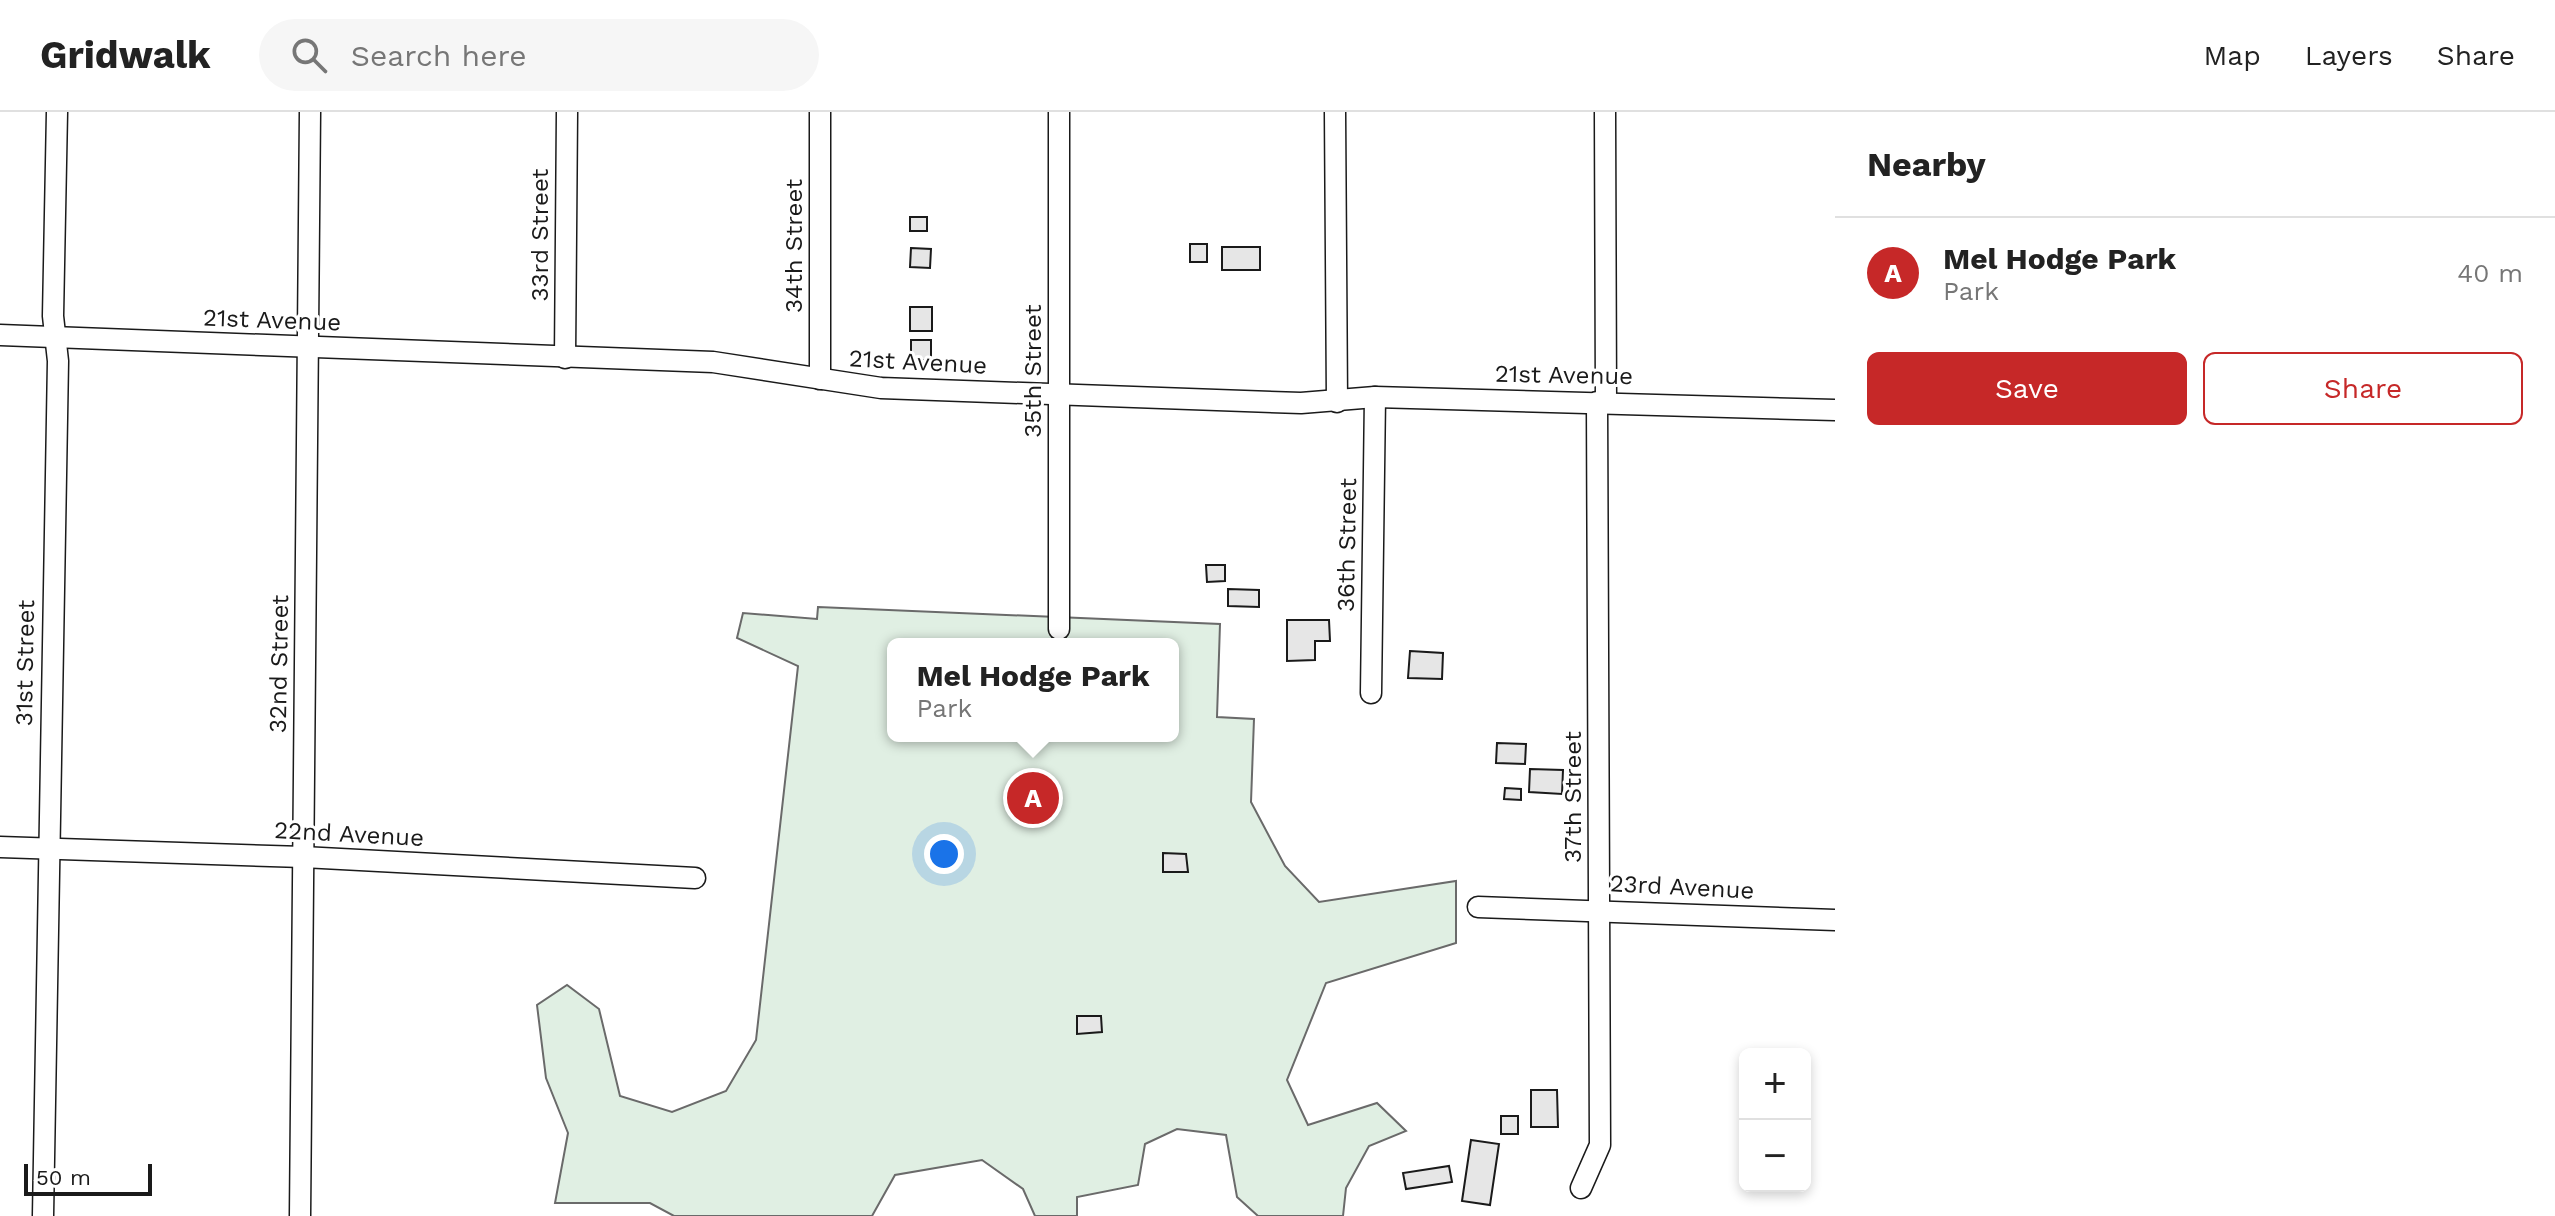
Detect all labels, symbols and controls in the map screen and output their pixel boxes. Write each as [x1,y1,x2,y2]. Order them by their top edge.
search box [259,19,819,91]
text: Gridwalk [40,33,211,77]
icon: search [287,33,331,77]
text: Search here [351,38,527,73]
text: Map [2204,39,2261,72]
text: Layers [2305,39,2393,72]
text: Share [2437,39,2515,72]
text: Nearby [1867,144,1986,184]
street label: 33rd Street [526,169,554,301]
street label: 34th Street [780,179,808,313]
text: Mel Hodge Park [1943,241,2176,276]
text: A [1884,258,1902,288]
text: 40 m [2457,258,2523,288]
text: Park [1943,276,1999,306]
street label: 21st Avenue [202,304,342,336]
street label: 35th Street [1019,304,1047,438]
street label: 21st Avenue [848,344,988,380]
button: Save [1867,352,2187,425]
button: Share [2203,352,2523,425]
street label: 21st Avenue [1495,360,1633,390]
street label: 36th Street [1332,478,1362,612]
street label: 32nd Street [264,595,294,733]
street label: 31st Street [10,600,40,726]
popup [887,638,1179,742]
text: Mel Hodge Park [916,658,1150,693]
text: Park [916,693,972,723]
street label: 37th Street [1559,731,1587,863]
pin: A [1007,768,1059,828]
street label: 22nd Avenue [273,816,425,852]
your location [924,834,964,874]
street label: 23rd Avenue [1609,869,1755,905]
map controls [1739,1048,1811,1192]
button: + [1739,1048,1811,1120]
button: − [1739,1120,1811,1192]
scale bar [24,1160,152,1196]
text: 50 m [36,1165,91,1190]

